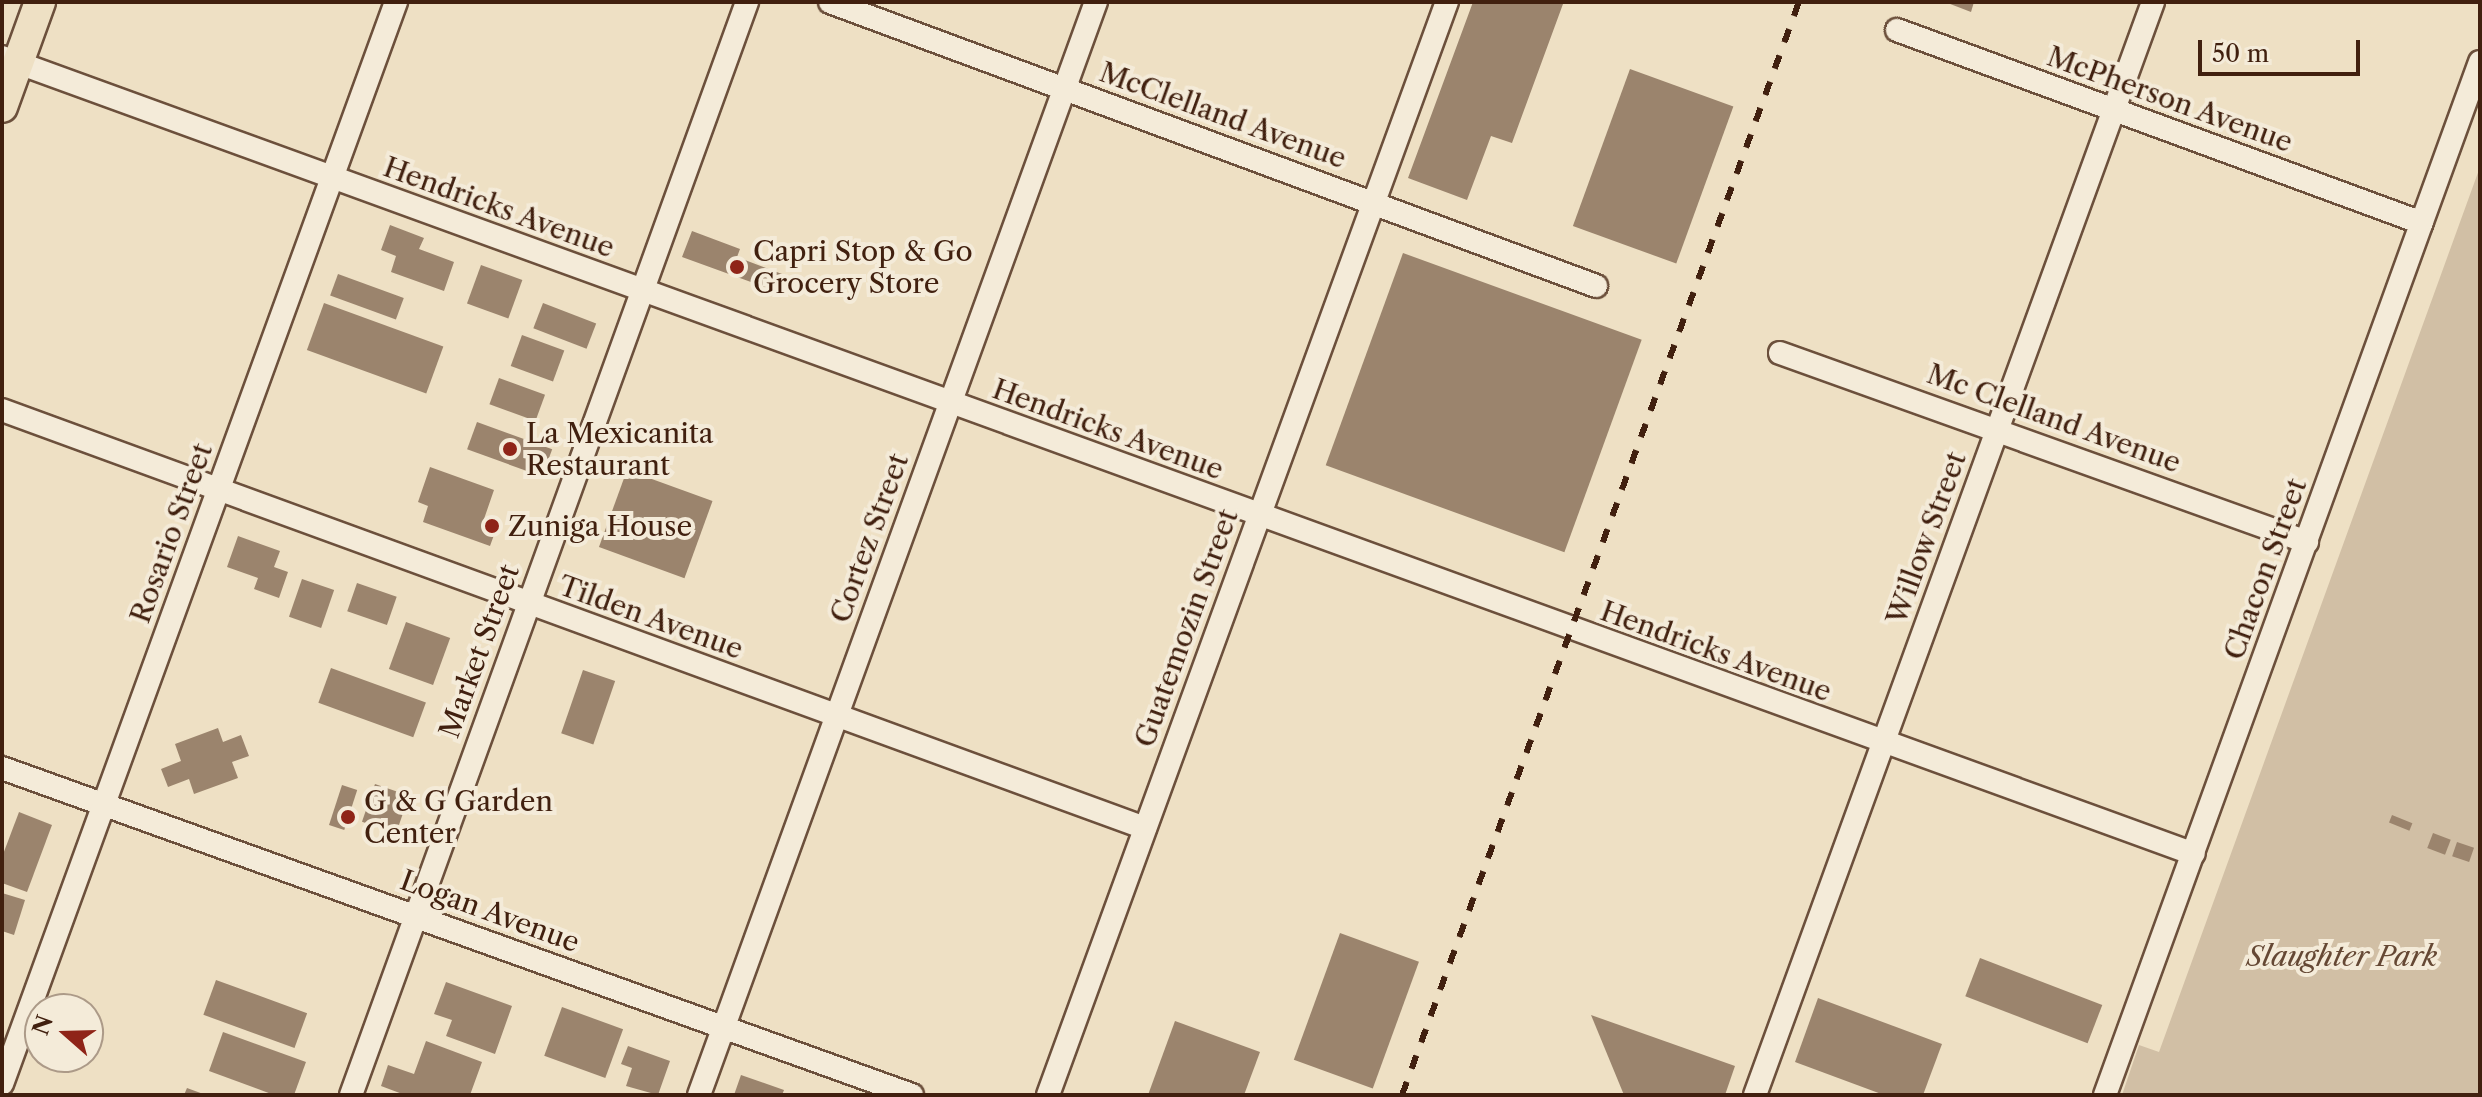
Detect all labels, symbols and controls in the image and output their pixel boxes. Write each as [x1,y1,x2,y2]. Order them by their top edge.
scale bar [2202,24,2364,74]
street label: McPherson Avenue [2042,39,2298,159]
text: 50 m [2212,39,2269,68]
street label: McClelland Avenue [1095,55,1351,175]
street label: Hendricks Avenue [379,149,619,265]
place label: Capri Stop & Go Grocery Store [753,234,973,300]
marker: Capri Stop & Go Grocery Store [728,258,746,276]
street label: Mc Clelland Avenue [1922,356,2186,480]
street label: Hendricks Avenue [988,371,1228,487]
place label: La Mexicanita Restaurant [526,416,714,482]
street label: Rosario Street [123,439,219,627]
marker: La Mexicanita Restaurant [501,440,519,458]
street label: Willow Street [1879,447,1973,629]
street label: Cortez Street [823,449,915,627]
street label: Chacon Street [2217,474,2313,664]
street label: Guatemozin Street [1127,504,1245,752]
place label: Zuniga House [508,509,693,543]
marker: Zuniga House [483,517,501,535]
street label: Market Street [432,560,526,742]
street label: Tilden Avenue [554,568,748,666]
street label: Hendricks Avenue [1596,593,1836,709]
place label: G & G Garden Center [364,784,553,850]
marker: G & G Garden Center [339,808,357,826]
street label: Logan Avenue [395,863,585,959]
park label: Slaughter Park [2247,939,2437,973]
north arrow [24,993,104,1073]
text: N [27,1012,59,1039]

